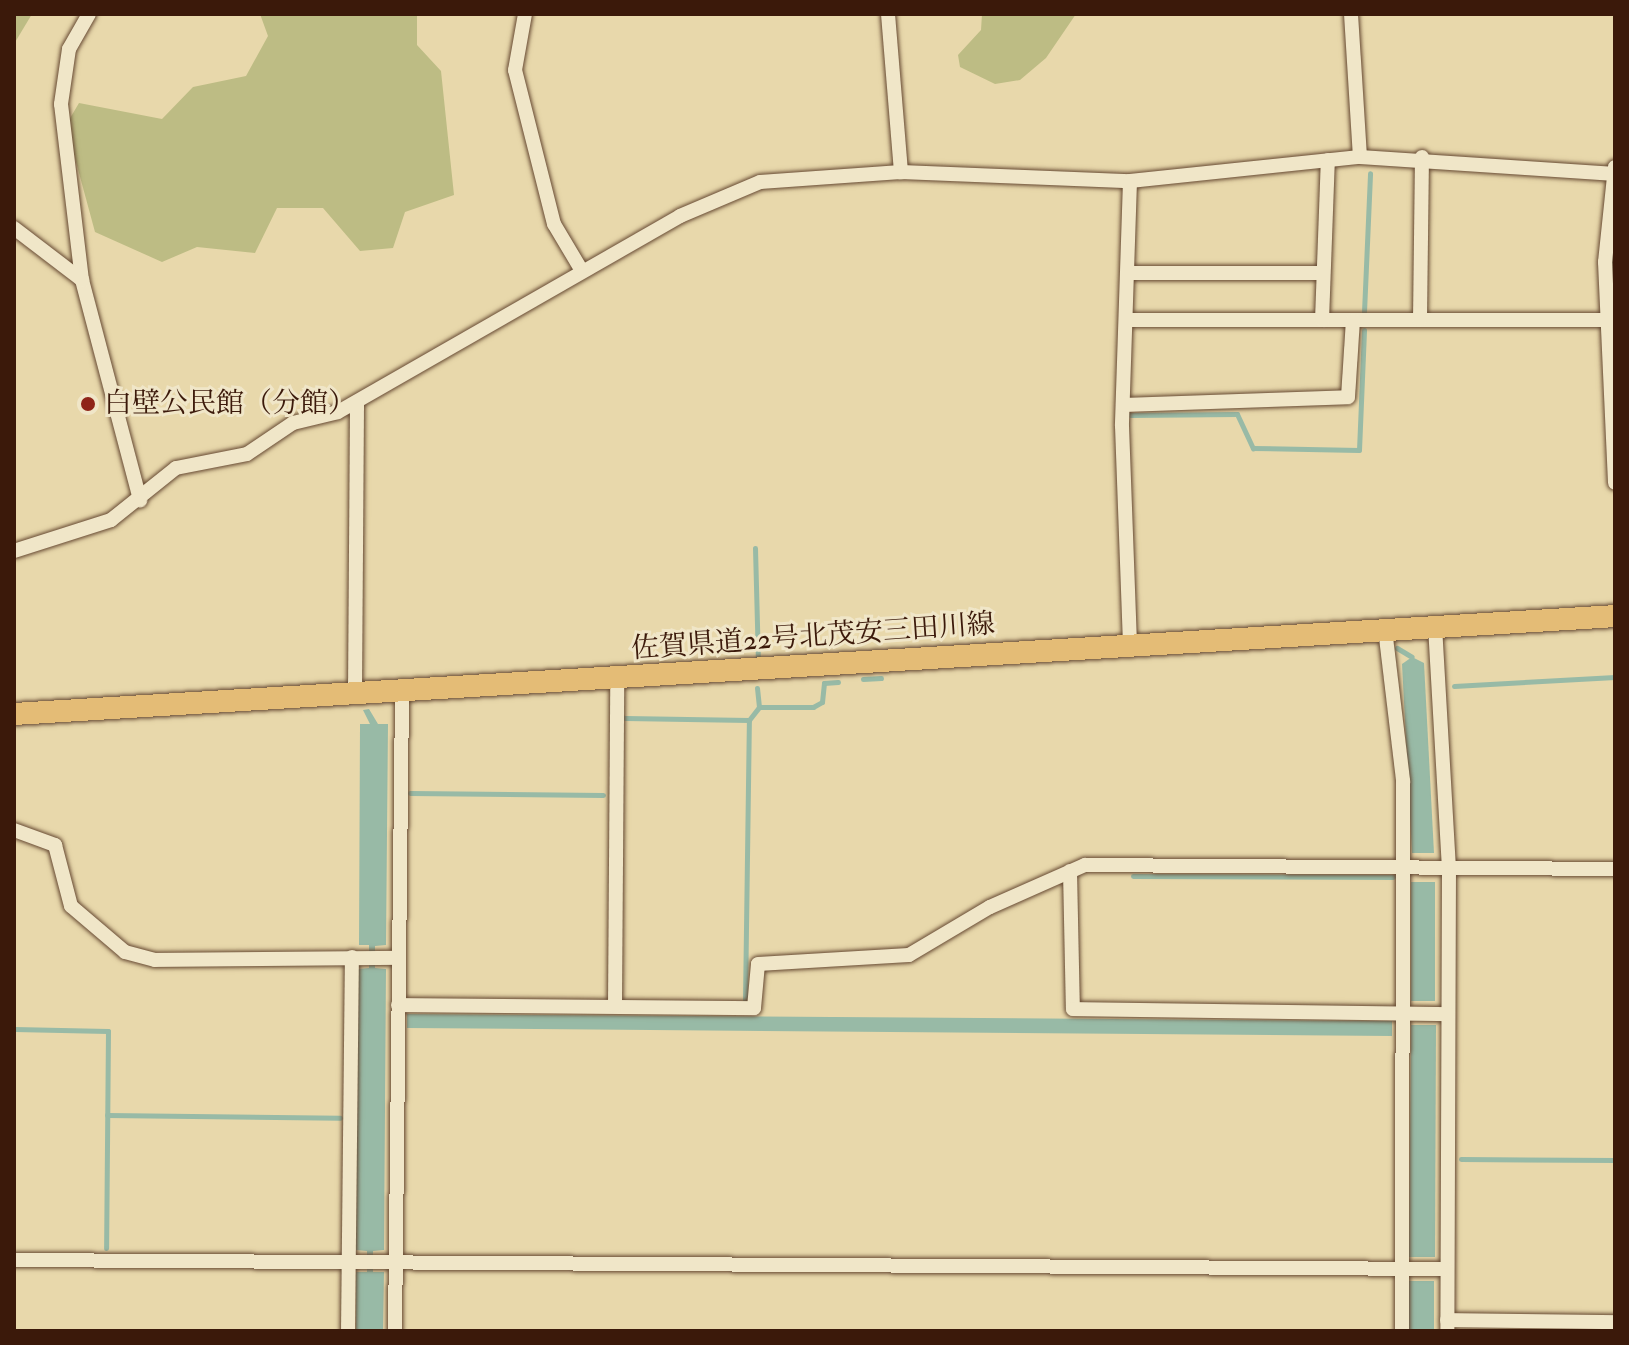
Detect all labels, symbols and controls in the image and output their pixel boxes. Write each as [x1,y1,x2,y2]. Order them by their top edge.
place label: 白壁公民館（分館） [104,387,356,421]
marker: 白壁公民館（分館） [79,395,97,413]
street label: 佐賀県道22号北茂安三田川線 [630,608,996,666]

